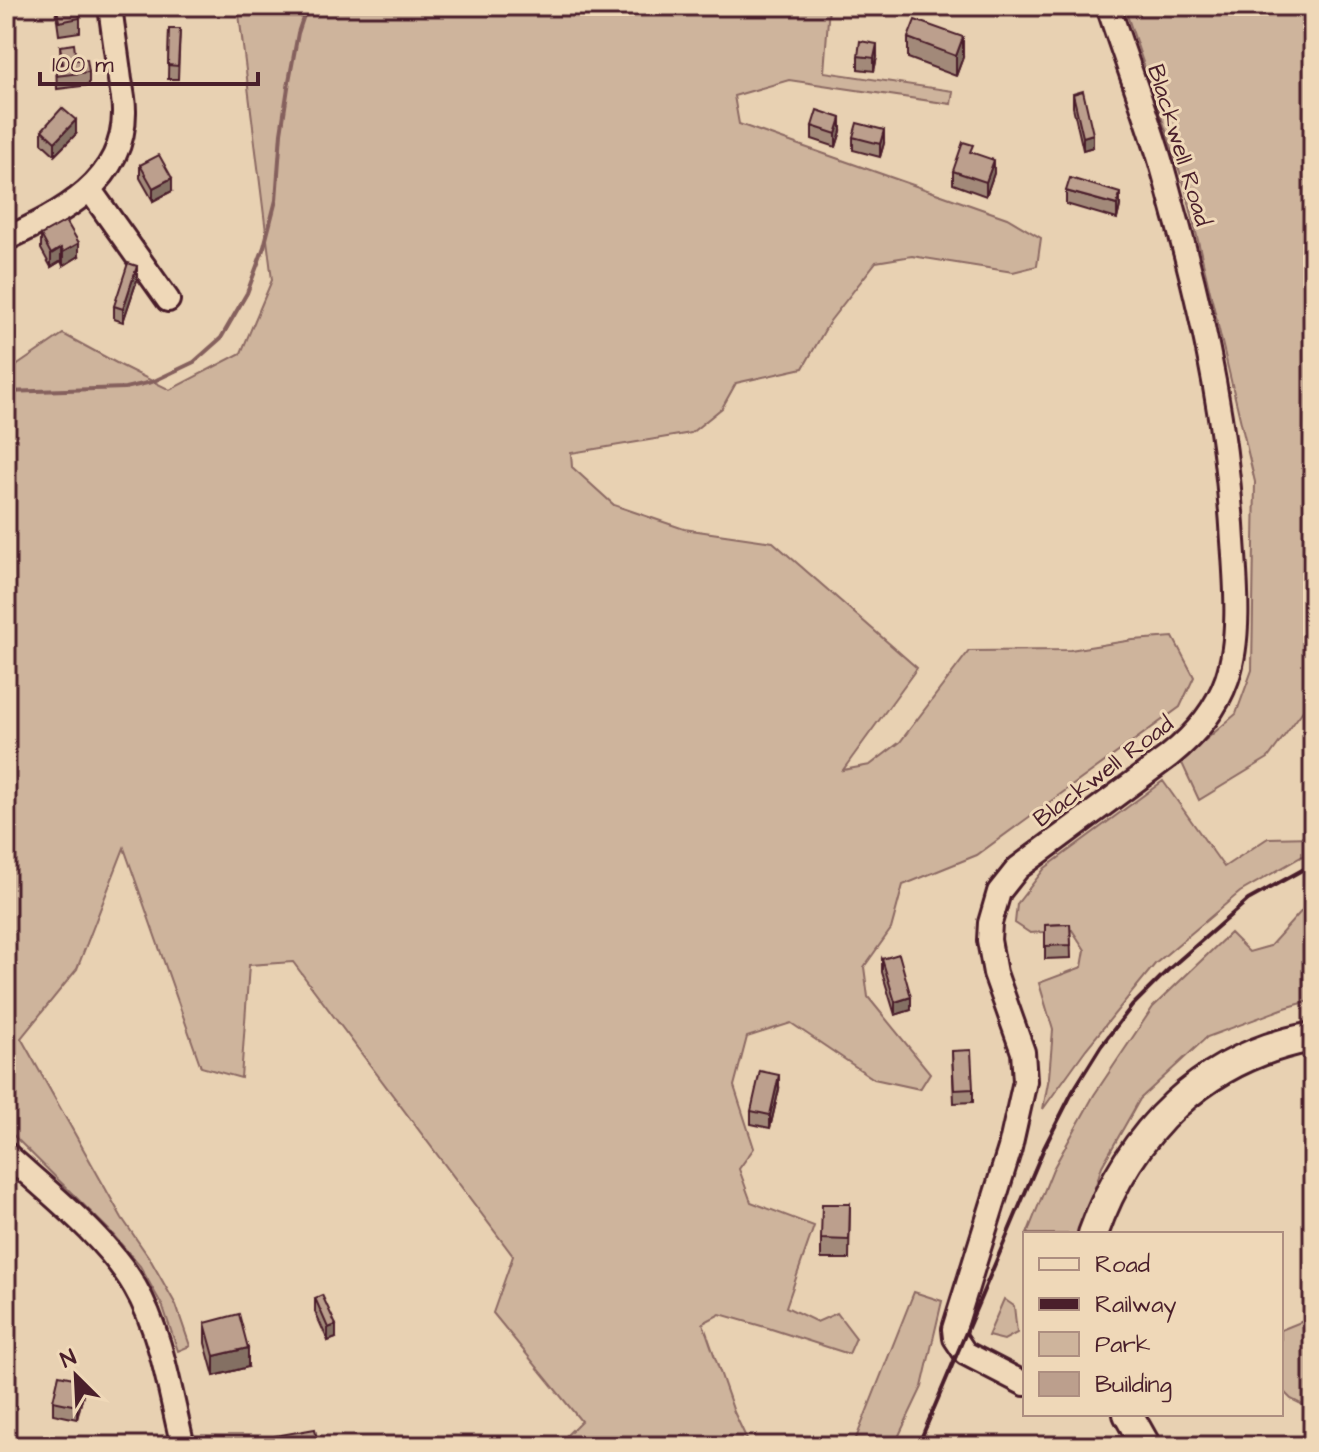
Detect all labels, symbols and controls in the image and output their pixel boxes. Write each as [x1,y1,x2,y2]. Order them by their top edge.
scale bar [40,36,258,86]
text: 100 m [52,48,114,82]
street label: Blackwell Road [1138,60,1220,230]
street label: Blackwell Road [1026,708,1181,836]
legend [1023,1232,1283,1416]
text: Road [1095,1248,1150,1282]
text: Railway [1095,1288,1177,1323]
text: Park [1095,1328,1151,1362]
north arrow [36,1336,116,1416]
text: N [56,1342,81,1376]
text: Building [1095,1368,1172,1403]

